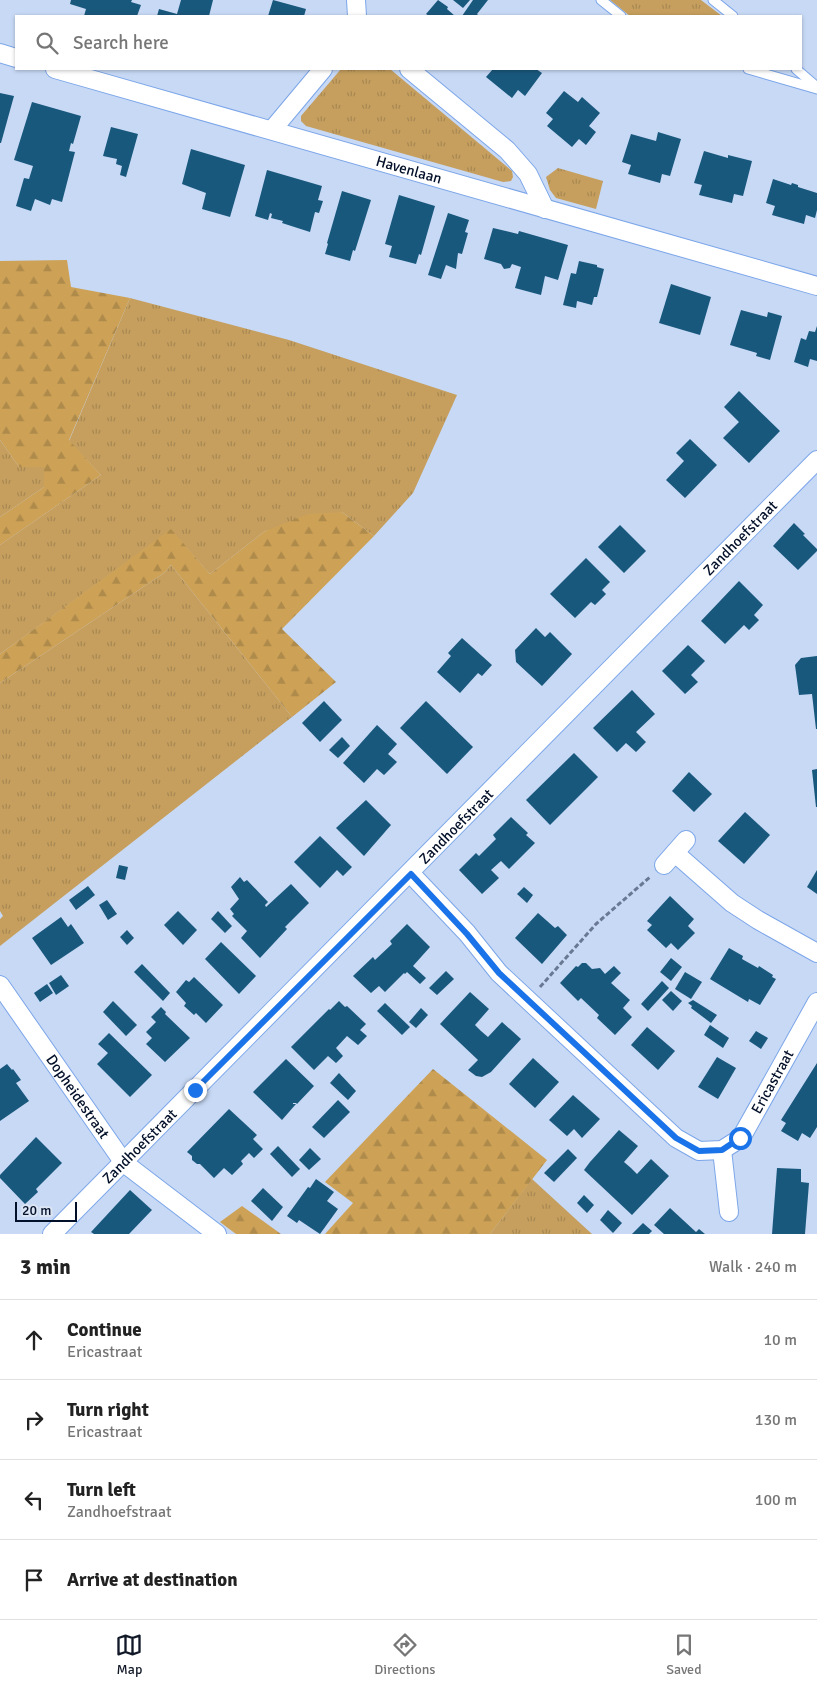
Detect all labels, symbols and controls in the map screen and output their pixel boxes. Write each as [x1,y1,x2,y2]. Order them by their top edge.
search box [15,15,802,70]
icon: search [33,29,61,57]
text: Search here [73,31,169,55]
street label: Havenlaan [374,152,444,188]
street label: Zandhoefstraat [699,497,781,579]
street label: Zandhoefstraat [415,785,497,868]
street label: Ericastraat [747,1046,798,1117]
street label: Dopheidestraat [42,1051,113,1142]
route end [184,1079,207,1102]
street label: Zandhoefstraat [99,1105,181,1187]
route start [729,1127,752,1150]
scale bar [15,1199,78,1222]
text: 20 m [22,1202,51,1219]
text: 3 min [20,1254,71,1280]
text: Walk · 240 m [709,1257,797,1277]
text: Continue [67,1318,142,1342]
icon: ahead [20,1326,48,1354]
text: 10 m [763,1330,797,1350]
text: Ericastraat [67,1342,142,1362]
text: Turn right [67,1398,149,1422]
icon: right [20,1406,48,1434]
text: 130 m [755,1410,797,1430]
text: Ericastraat [67,1422,142,1442]
text: Turn left [67,1478,136,1502]
icon: left [20,1486,48,1514]
text: 100 m [755,1490,797,1510]
text: Zandhoefstraat [67,1502,171,1522]
icon: arrive [20,1566,48,1594]
text: Arrive at destination [67,1568,238,1592]
tab: Map [115,1631,143,1678]
tab: Directions [374,1631,435,1678]
tab: Saved [666,1631,702,1678]

